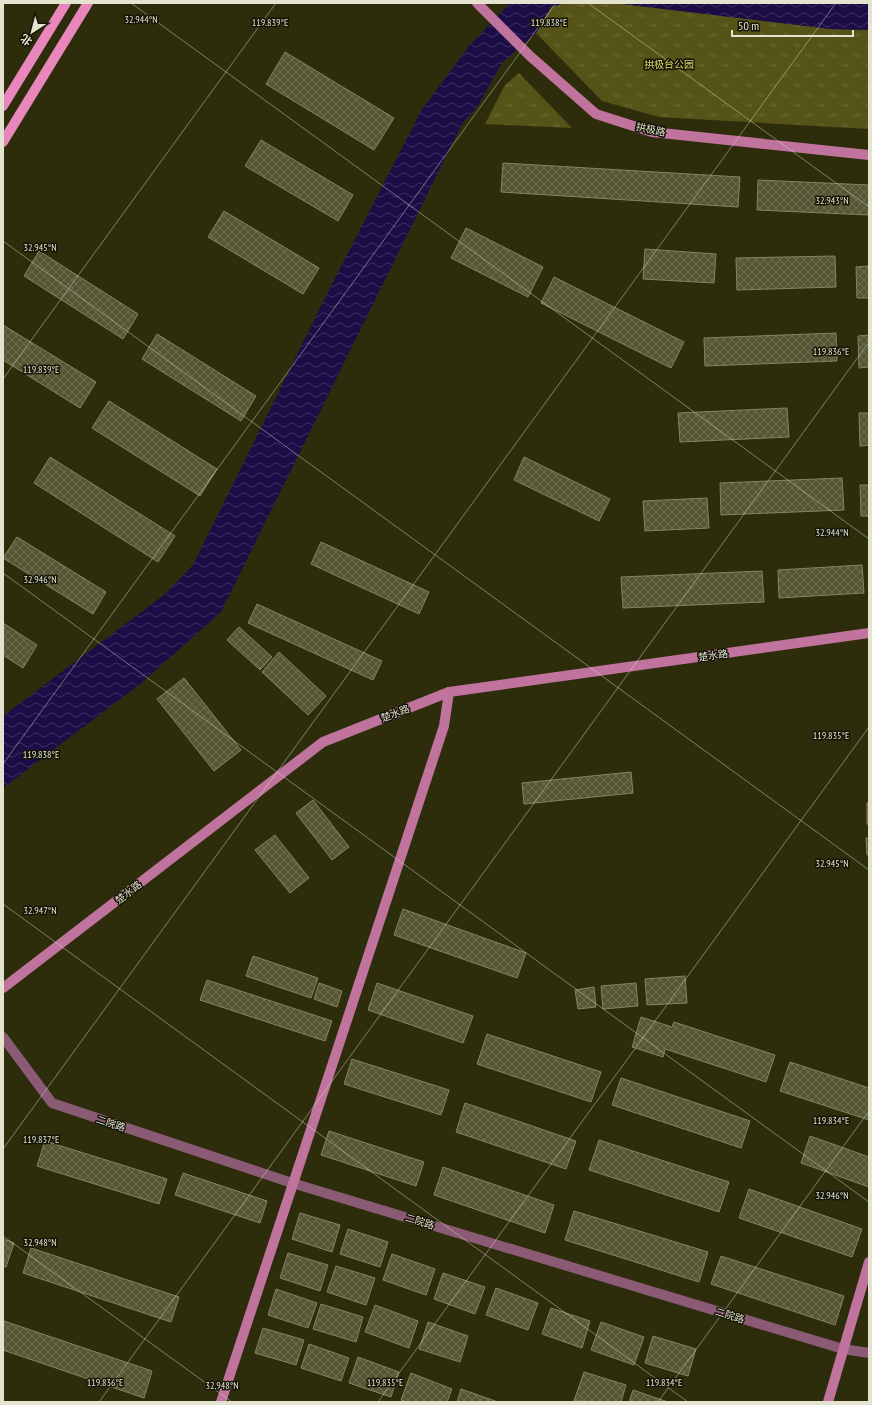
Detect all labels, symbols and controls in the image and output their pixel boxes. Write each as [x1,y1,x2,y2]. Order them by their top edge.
north arrow [12,12,52,52]
scale bar [732,12,853,38]
text: 32.944°N [124,13,158,26]
text: 119.839°E [252,16,288,29]
text: 119.838°E [531,16,567,29]
text: 50 m [738,18,759,33]
text: 北 [18,31,35,49]
park label: 拱极台公园 [644,58,694,71]
street label: 拱极路 [635,120,667,139]
text: 32.943°N [815,194,849,207]
text: 32.945°N [23,241,57,254]
text: 119.836°E [813,345,849,358]
text: 119.839°E [23,363,59,376]
text: 32.944°N [815,526,849,539]
text: 32.946°N [23,573,57,586]
street label: 楚水路 [697,647,729,664]
street label: 楚水路 [379,702,412,725]
text: 119.835°E [813,729,849,742]
text: 119.838°E [23,748,59,761]
text: 32.945°N [815,857,849,870]
street label: 楚水路 [112,878,144,907]
text: 32.947°N [23,904,57,917]
street label: 二院路 [95,1113,127,1134]
text: 119.834°E [813,1114,849,1127]
text: 119.837°E [23,1133,59,1146]
text: 32.946°N [815,1189,849,1202]
street label: 二院路 [404,1211,436,1232]
text: 32.948°N [23,1236,57,1249]
street label: 二院路 [714,1305,746,1326]
text: 119.836°E [87,1376,123,1389]
text: 119.835°E [367,1376,403,1389]
text: 119.834°E [646,1376,682,1389]
text: 32.948°N [205,1379,239,1392]

